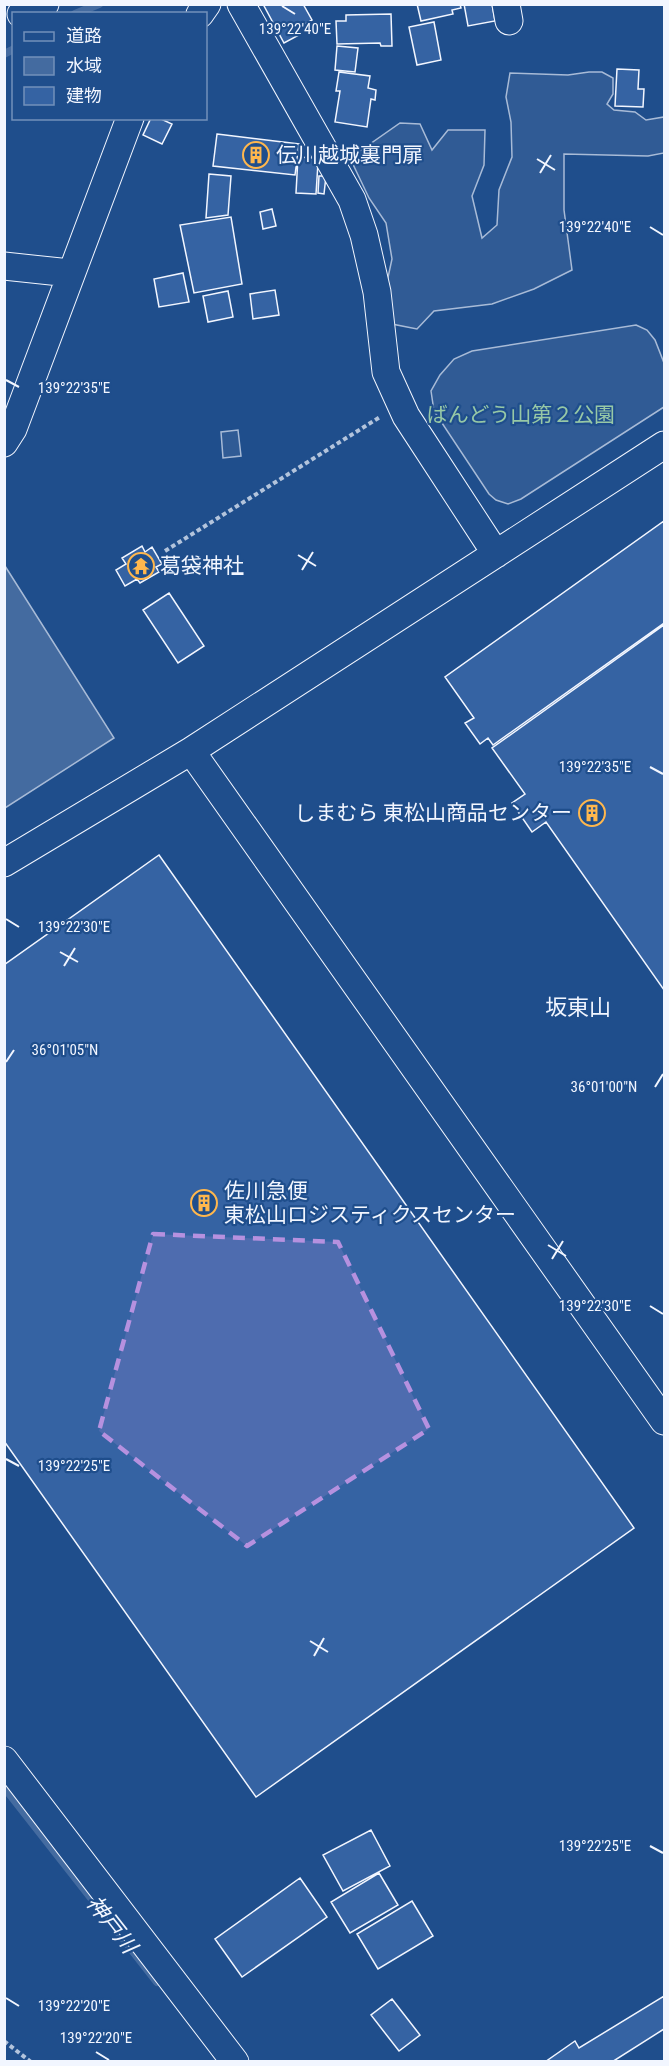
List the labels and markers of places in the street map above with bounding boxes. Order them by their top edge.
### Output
building icon: 伝川越城裏門扉 [241,140,271,170]
place label: 伝川越城裏門扉 [276,143,423,167]
temple icon: 葛袋神社 [126,551,156,581]
place label: 葛袋神社 [160,554,244,578]
building icon: しまむら 東松山商品センター [577,798,607,828]
place label: しまむら 東松山商品センター [294,801,572,825]
place label: 佐川急便 東松山ロジスティクスセンター [224,1179,516,1227]
building icon: 佐川急便 東松山ロジスティクスセンター [189,1188,219,1218]

